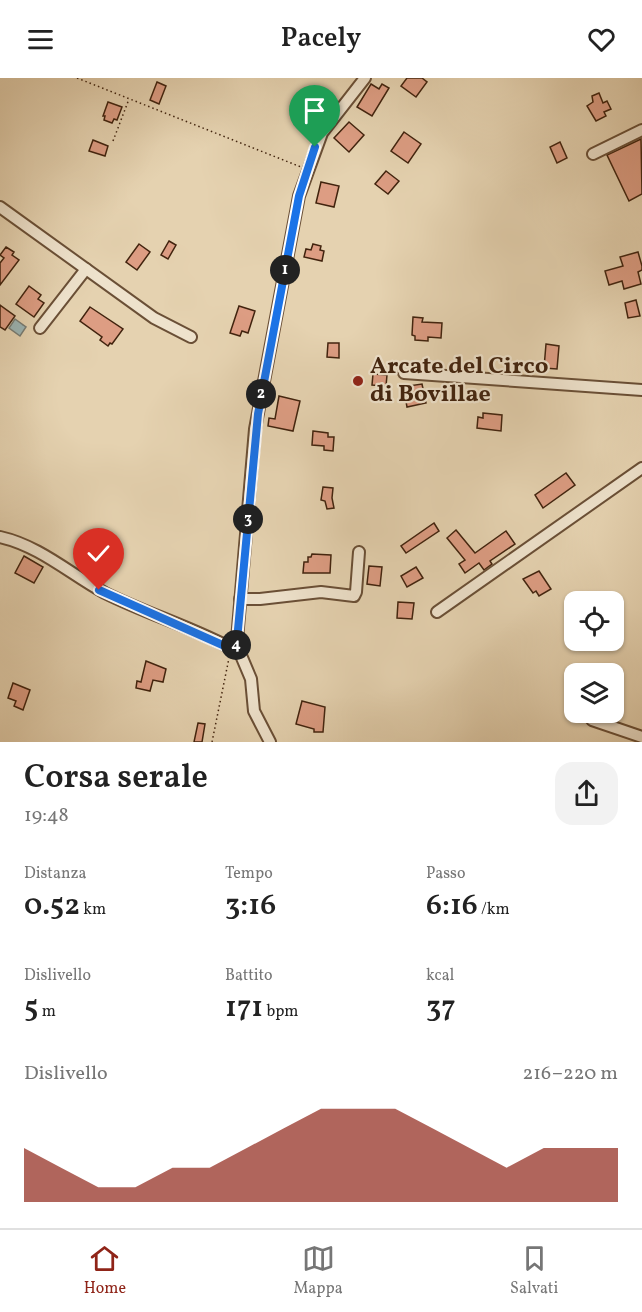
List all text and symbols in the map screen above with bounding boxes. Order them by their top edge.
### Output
text: Pacely [281,20,361,58]
icon: menu [24,23,57,56]
icon: heart [585,23,618,56]
pin [289,85,340,147]
icon: arrive [298,94,331,127]
pin: 1 [270,255,300,285]
text: 1 [282,259,288,281]
place label: Arcate del Circo di Bovillae [370,350,548,412]
marker: Arcate del Circo di Bovillae [351,374,365,388]
pin: 2 [246,379,276,409]
text: 2 [257,383,265,405]
pin: 3 [233,504,263,534]
text: 3 [244,508,252,530]
pin [73,528,124,590]
icon: check [82,537,115,570]
map controls [564,591,624,723]
button: locate [564,591,624,651]
pin: 4 [221,630,251,660]
text: 4 [231,634,241,656]
button: layers [564,663,624,723]
text: Corsa serale [24,756,208,802]
button: share [555,762,618,825]
text: 19:48 [24,802,69,830]
text: Distanza [24,863,86,885]
text: Tempo [225,863,273,885]
text: Passo [426,863,465,885]
text: 0.52 [24,885,80,927]
text: 3:16 [225,885,276,927]
text: 6:16 [426,885,478,927]
text: km [80,899,106,921]
text: /km [478,899,510,921]
text: Dislivello [24,965,91,987]
text: Battito [225,965,273,987]
text: kcal [426,965,454,987]
text: 5 [24,987,38,1029]
text: 171 [225,987,263,1029]
text: 37 [426,987,456,1029]
text: m [38,1001,56,1023]
text: bpm [263,1001,298,1023]
text: Dislivello [24,1060,108,1088]
text: 216–220 m [522,1060,618,1088]
tab: Home [84,1242,126,1300]
tab: Mappa [293,1242,343,1300]
tab: Salvati [510,1242,558,1300]

